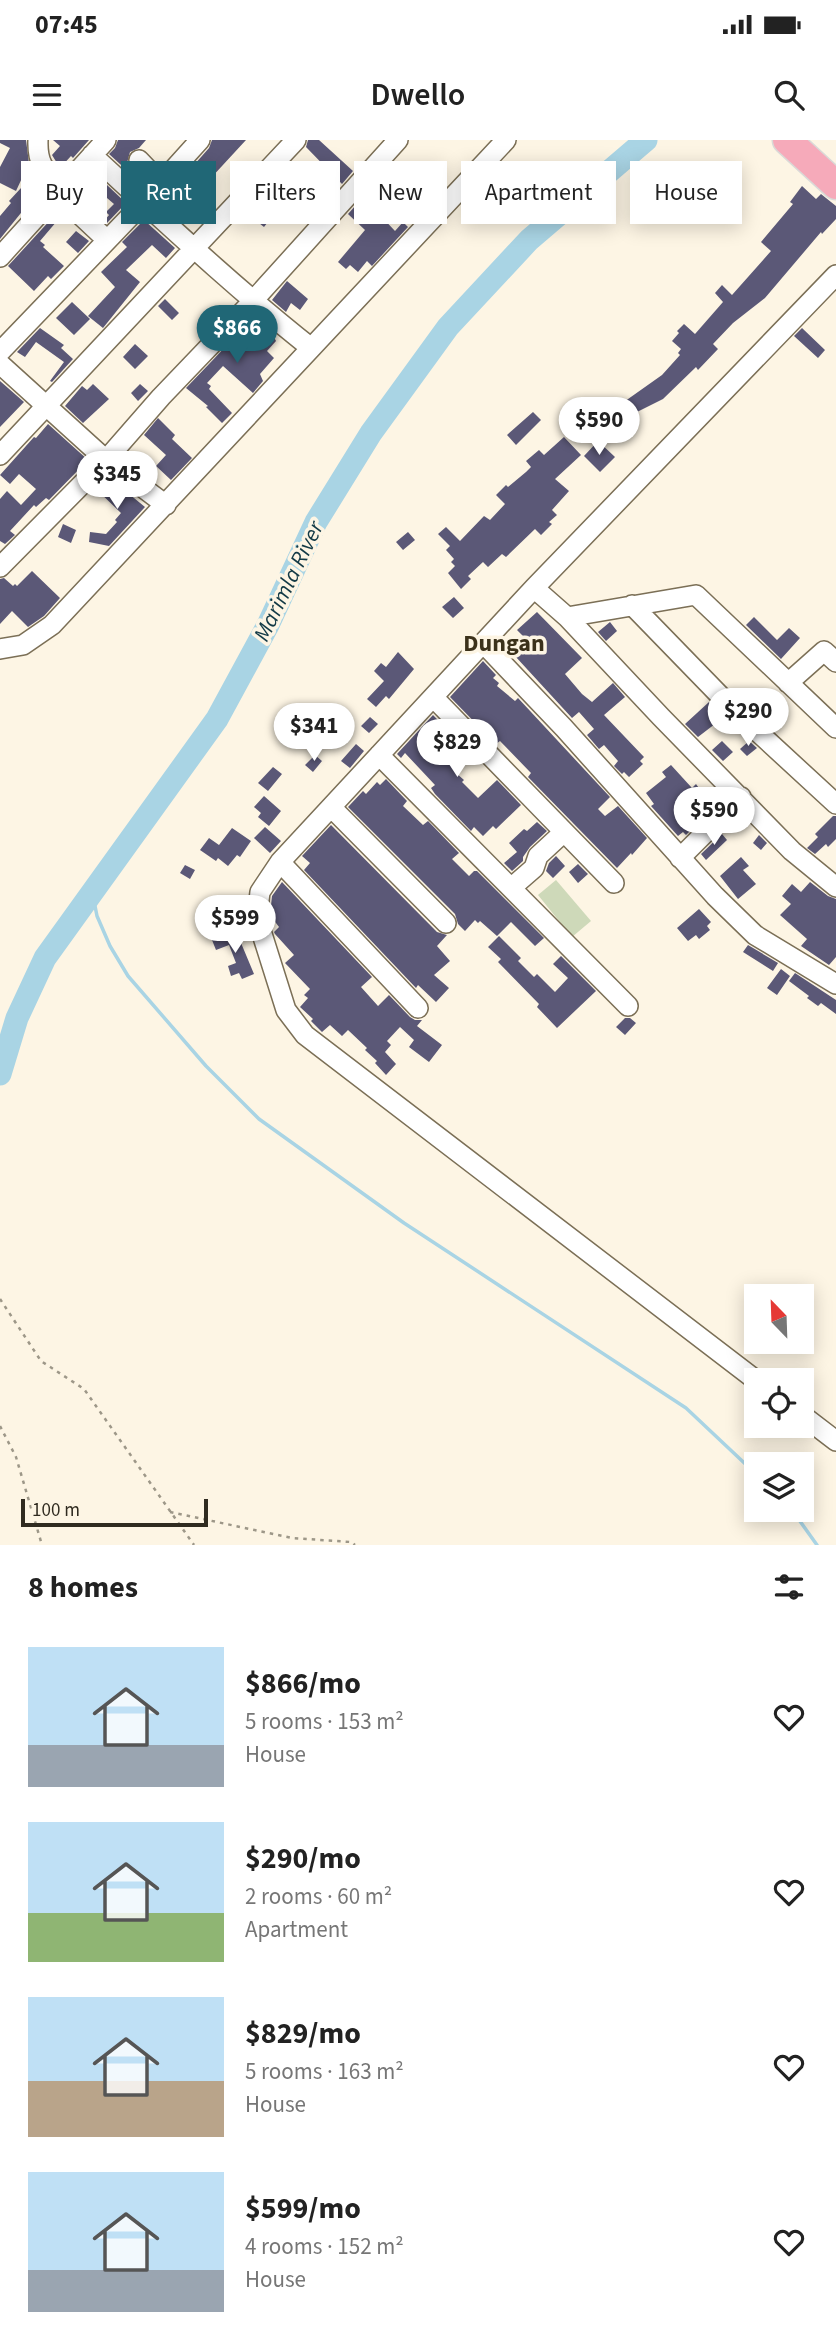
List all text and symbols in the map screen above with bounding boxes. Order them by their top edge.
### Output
text: 07:45 [35,6,98,43]
text: Dwello [371,72,465,118]
icon: menu [28,76,66,114]
icon: search [770,76,808,114]
chip: Buy [21,161,107,224]
chip: Rent [121,161,216,224]
chip: Filters [230,161,340,224]
chip: New [354,161,447,224]
chip: Apartment [461,161,616,224]
chip: House [630,161,742,224]
pin: $866 [196,306,278,365]
text: $866 [213,311,261,344]
pin: $590 [558,398,640,457]
text: $590 [575,403,623,436]
pin: $345 [76,452,158,511]
text: $345 [93,457,141,490]
water label: Marimla River [245,514,332,647]
district label: Dungan [463,626,545,661]
pin: $290 [707,688,789,748]
text: $290 [724,694,772,727]
pin: $341 [273,704,355,763]
text: $341 [290,709,338,742]
pin: $829 [416,720,498,779]
text: $829 [433,725,481,758]
pin: $590 [673,788,755,847]
text: $590 [690,793,738,826]
pin: $599 [194,896,276,955]
text: $599 [211,901,259,934]
north arrow [744,1284,814,1354]
map controls [744,1284,814,1522]
button: locate [744,1368,814,1438]
button: layers [744,1452,814,1522]
scale bar [21,1496,208,1528]
text: 100 m [32,1497,80,1524]
text: 8 homes [28,1566,138,1609]
icon: filters [770,1568,808,1606]
text: $866/mo [245,1662,361,1705]
icon: home [84,1675,168,1759]
icon: heart [770,1698,808,1736]
text: 5 rooms · 153 m² [245,1705,404,1738]
text: House [245,1738,306,1771]
text: $290/mo [245,1837,361,1880]
icon: home [84,1850,168,1934]
icon: heart [770,1873,808,1911]
text: 2 rooms · 60 m² [245,1880,392,1913]
text: Apartment [245,1913,348,1946]
text: $829/mo [245,2012,361,2055]
icon: home [84,2025,168,2109]
icon: heart [770,2048,808,2086]
text: 5 rooms · 163 m² [245,2055,404,2088]
text: House [245,2088,306,2121]
text: $599/mo [245,2187,361,2230]
icon: home [84,2200,168,2284]
icon: heart [770,2223,808,2261]
text: 4 rooms · 152 m² [245,2230,404,2263]
text: House [245,2263,306,2296]

